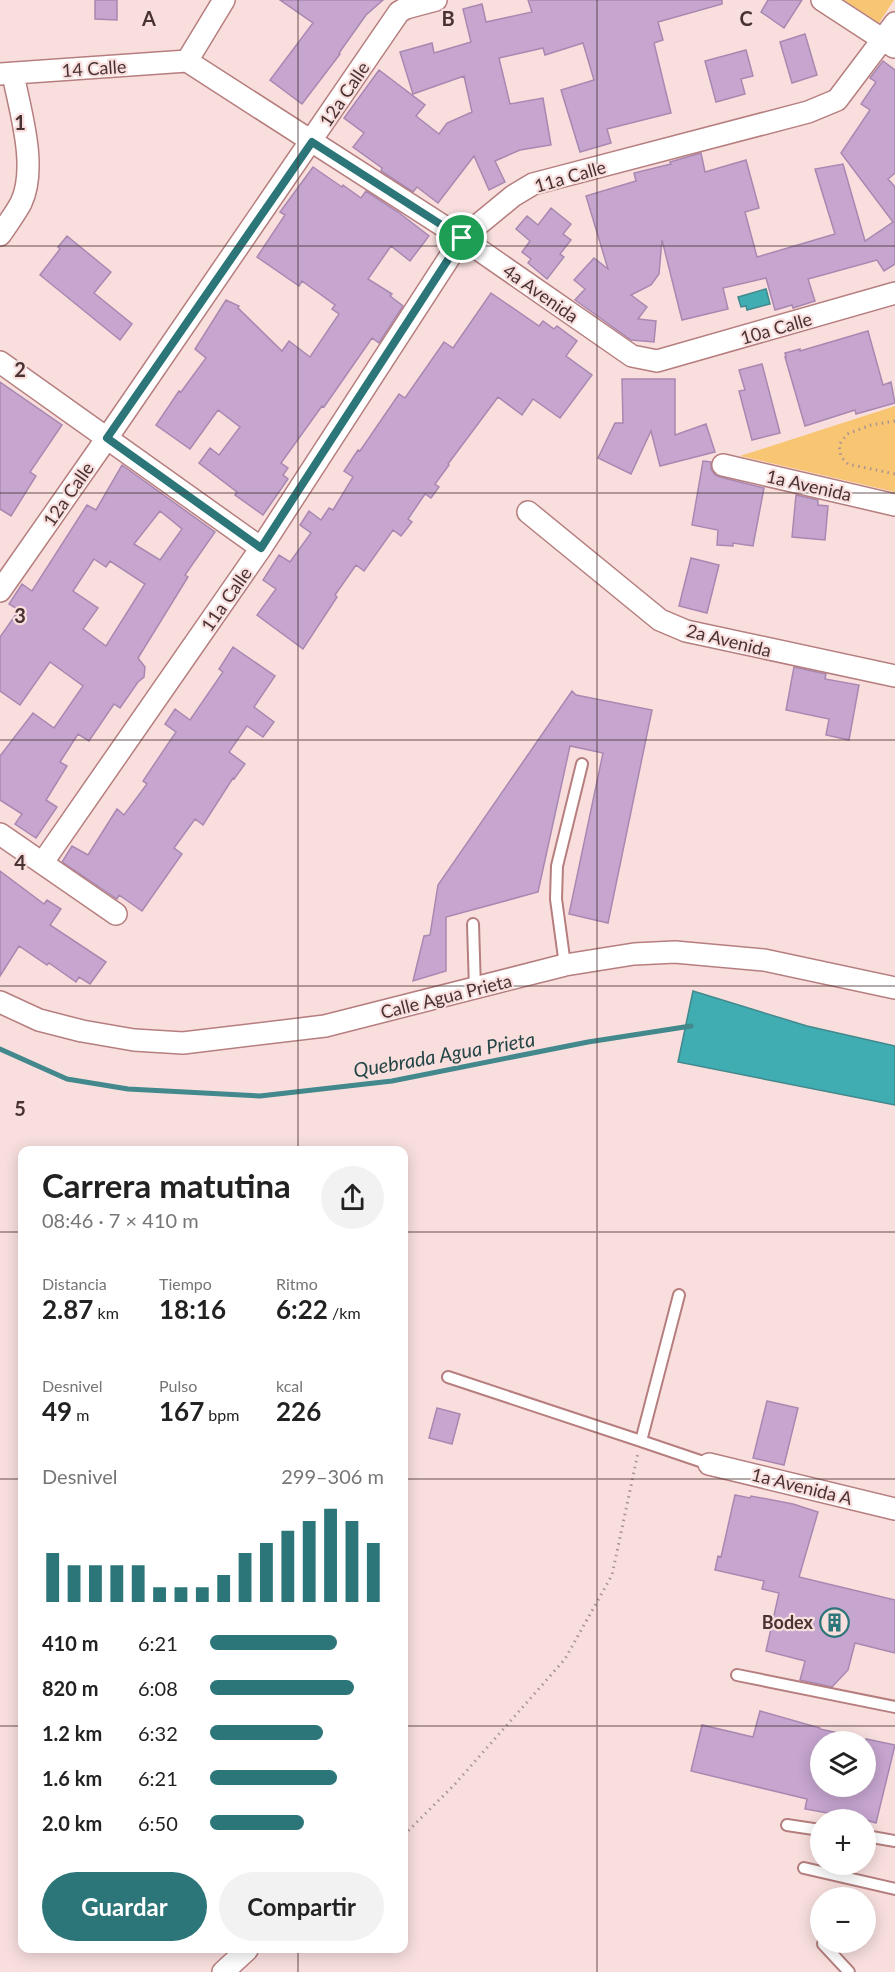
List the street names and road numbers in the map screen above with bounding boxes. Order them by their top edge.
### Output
street label: 14 Calle [61,55,127,81]
street label: 12a Calle [314,57,374,131]
street label: 11a Calle [532,155,608,197]
street label: 4a Avenida [499,259,583,327]
street label: 10a Calle [738,307,814,349]
street label: 12a Calle [38,458,98,530]
street label: 1a Avenida [764,465,854,505]
street label: 11a Calle [196,563,256,635]
street label: 2a Avenida [684,619,774,661]
street label: Calle Agua Prieta [378,969,514,1023]
street label: 1a Avenida A [749,1463,855,1509]

